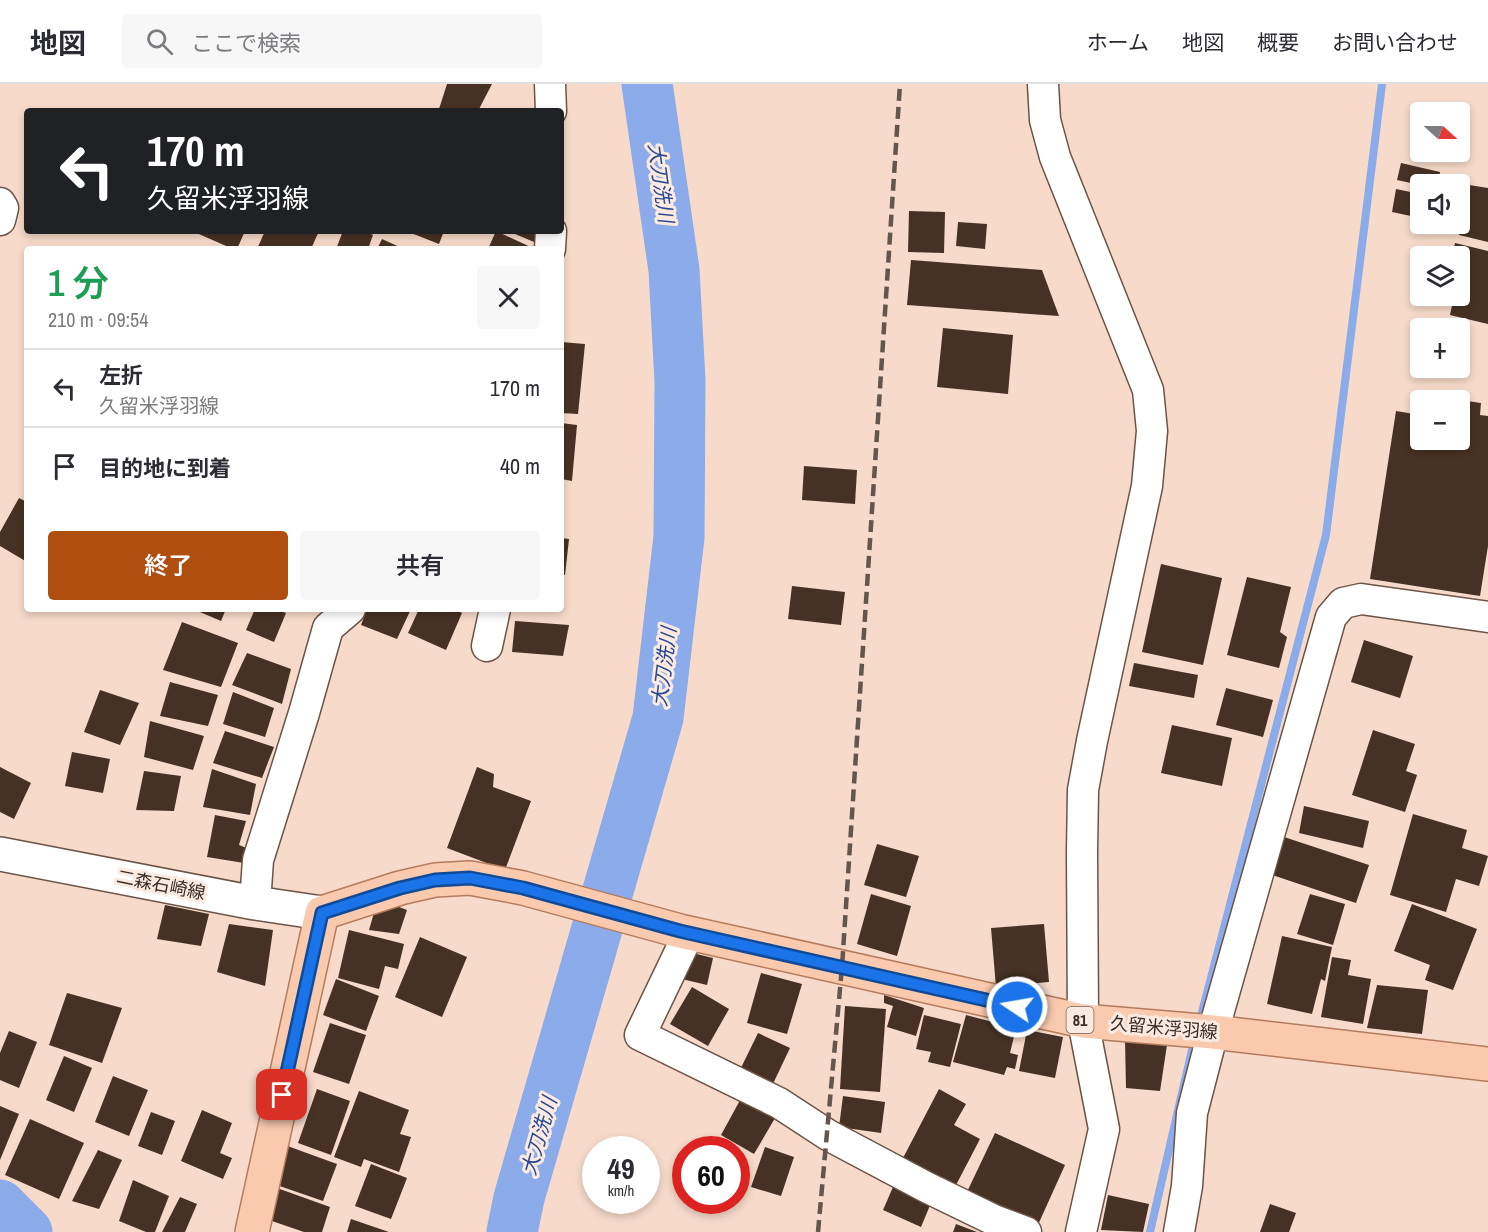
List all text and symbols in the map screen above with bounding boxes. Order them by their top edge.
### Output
search box [122,14,542,68]
text: 地図 [30,24,86,62]
icon: search [143,25,176,58]
text: ここで検索 [191,28,301,58]
text: ホーム [1087,28,1149,57]
text: 地図 [1182,28,1224,57]
text: 概要 [1257,28,1299,57]
text: お問い合わせ [1332,28,1458,57]
north arrow [1410,102,1470,162]
map controls [1410,102,1470,450]
text: 170 m [147,123,245,179]
icon: left [48,132,126,210]
water label: 大刀洗川 [643,141,681,226]
button: sound [1410,174,1470,234]
text: 久留米浮羽線 [147,180,309,216]
button: layers [1410,246,1470,306]
text: 1 分 [48,259,109,307]
button: close [477,266,540,329]
text: 210 m · 09:54 [48,306,148,333]
button: + [1410,318,1470,378]
text: 左折 [99,360,143,390]
icon: left [48,372,81,405]
text: 170 m [490,373,540,403]
button: − [1410,390,1470,450]
text: 久留米浮羽線 [99,392,219,419]
icon: arrive [48,450,81,483]
text: 40 m [500,451,540,481]
text: 目的地に到着 [99,453,231,483]
button: 終了 [48,531,288,600]
button: 共有 [300,531,540,600]
water label: 大刀洗川 [645,624,682,708]
street label: 二森石崎線 [115,864,208,905]
position arrow [985,975,1049,1039]
road number: 81 [1066,1007,1094,1033]
street label: 久留米浮羽線 [1109,1010,1219,1045]
pin [256,1069,307,1120]
icon: arrive [265,1078,298,1111]
water label: 大刀洗川 [515,1092,563,1178]
speed limit sign: 60 [672,1136,750,1214]
text: 49 [607,1148,635,1188]
text: km/h [608,1180,634,1201]

